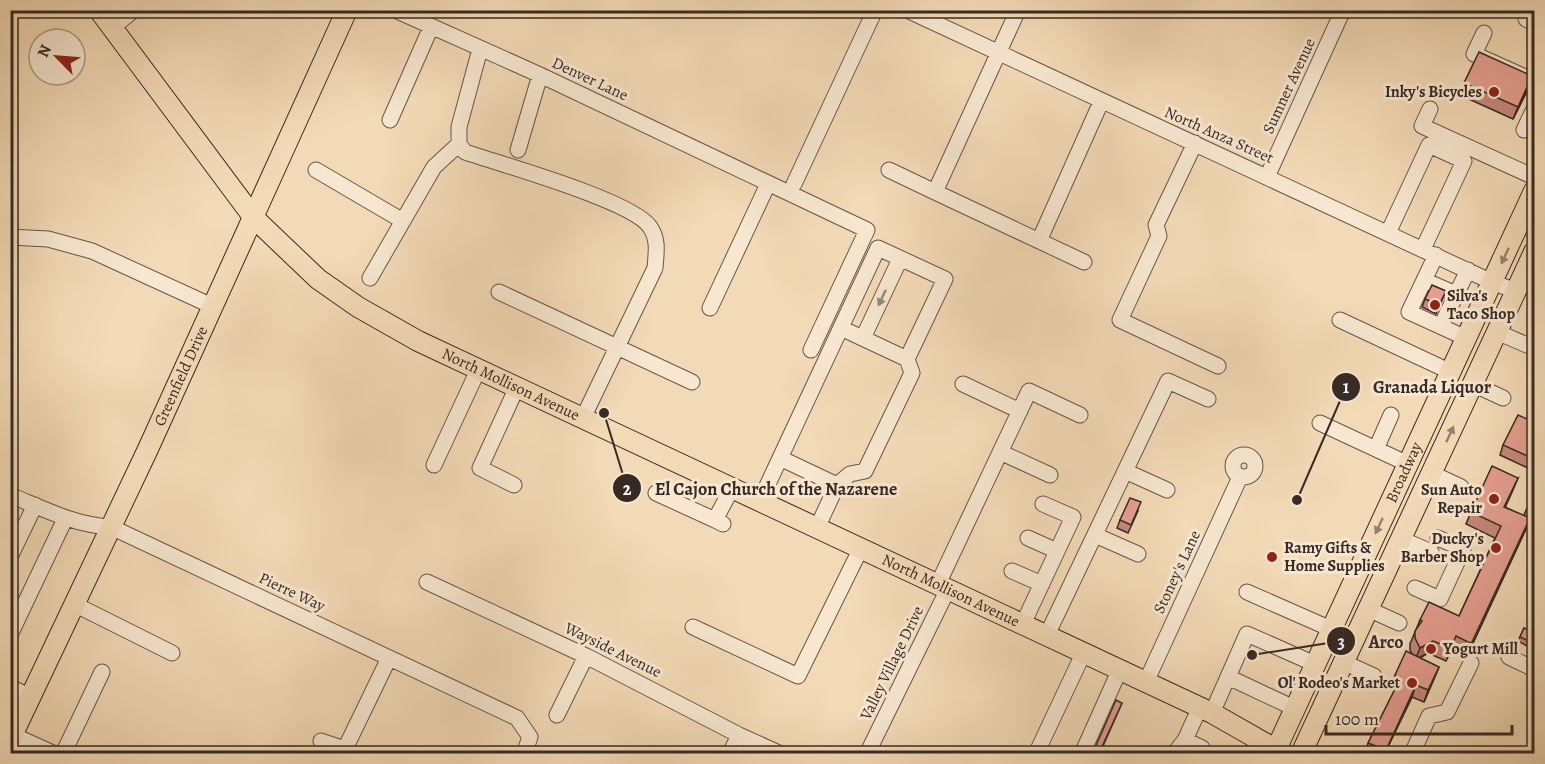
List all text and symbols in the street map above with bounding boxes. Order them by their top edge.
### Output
north arrow [27,27,87,87]
street label: Sumner Avenue [1257,35,1321,137]
text: N [32,41,57,61]
street label: Denver Lane [548,52,632,106]
place label: Inky's Bicycles [1385,81,1482,103]
marker: Inky's Bicycles [1487,85,1501,99]
street label: North Anza Street [1161,101,1277,169]
one-way arrow [1500,247,1509,264]
place label: Silva's Taco Shop [1447,285,1515,325]
one-way arrow [877,290,886,307]
marker: Silva's Taco Shop [1428,298,1442,312]
street label: Greenfield Drive [149,323,213,430]
street label: North Mollison Avenue [438,343,583,426]
callout: Granada Liquor [1331,369,1503,405]
text: 1 [1343,375,1350,399]
text: Granada Liquor [1373,375,1492,399]
one-way arrow [1445,425,1454,442]
street label: Broadway [1380,438,1428,507]
callout: El Cajon Church of the Nazarene [612,470,909,506]
text: 2 [623,477,632,501]
text: El Cajon Church of the Nazarene [655,477,897,501]
place label: Sun Auto Repair [1421,479,1482,519]
marker: Sun Auto Repair [1487,492,1501,506]
one-way arrow [1375,517,1384,534]
street label: Stoney's Lane [1148,527,1206,617]
place label: Ducky's Barber Shop [1401,528,1484,568]
place label: Ramy Gifts & Home Supplies [1284,537,1385,577]
marker: Ducky's Barber Shop [1489,541,1503,555]
street label: North Mollison Avenue [878,549,1023,632]
marker: Ramy Gifts & Home Supplies [1265,550,1279,564]
street label: Pierre Way [255,567,329,617]
street label: Valley Village Drive [854,602,929,725]
street label: Wayside Avenue [560,617,665,683]
callout: Arco [1326,623,1415,659]
text: 3 [1337,630,1345,654]
text: Arco [1368,630,1403,654]
place label: Yogurt Mill [1442,638,1519,660]
marker: Yogurt Mill [1424,642,1438,656]
place label: Ol' Rodeo's Market [1278,672,1401,694]
marker: Ol' Rodeo's Market [1405,676,1419,690]
scale bar [1326,698,1512,736]
text: 100 m [1335,707,1379,731]

